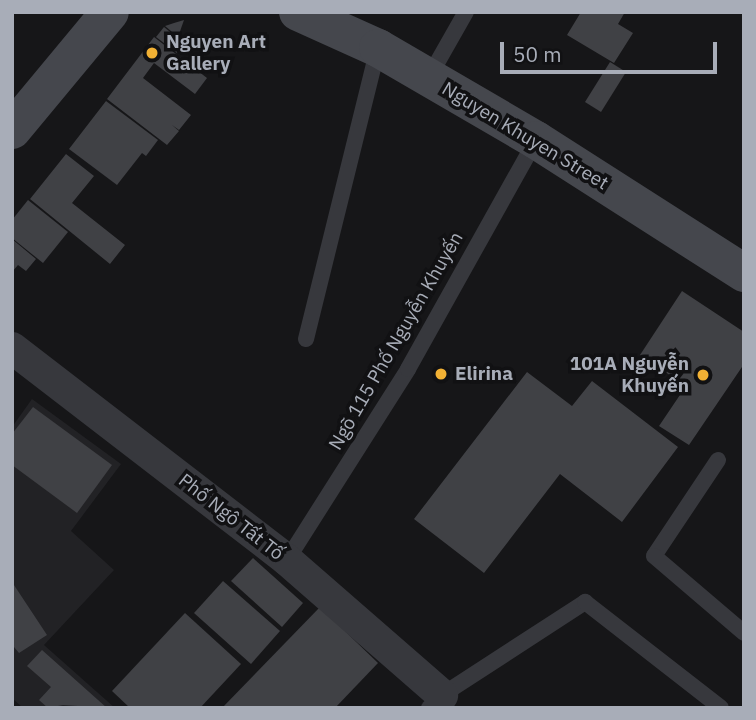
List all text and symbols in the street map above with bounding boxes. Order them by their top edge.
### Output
scale bar [504,28,721,72]
place label: Nguyen Art Gallery [166,31,266,75]
text: 50 m [513,40,562,68]
marker: Nguyen Art Gallery [144,45,160,61]
street label: Nguyen Khuyen Street [438,77,612,195]
street label: Ngõ 115 Phố Nguyễn Khuyến [324,228,468,454]
place label: 101A Nguyễn Khuyến [570,353,689,397]
place label: Elirina [455,363,513,385]
marker: Elirina [433,366,449,382]
marker: 101A Nguyễn Khuyến [695,367,711,383]
street label: Phố Ngô Tất Tố [174,469,288,565]

